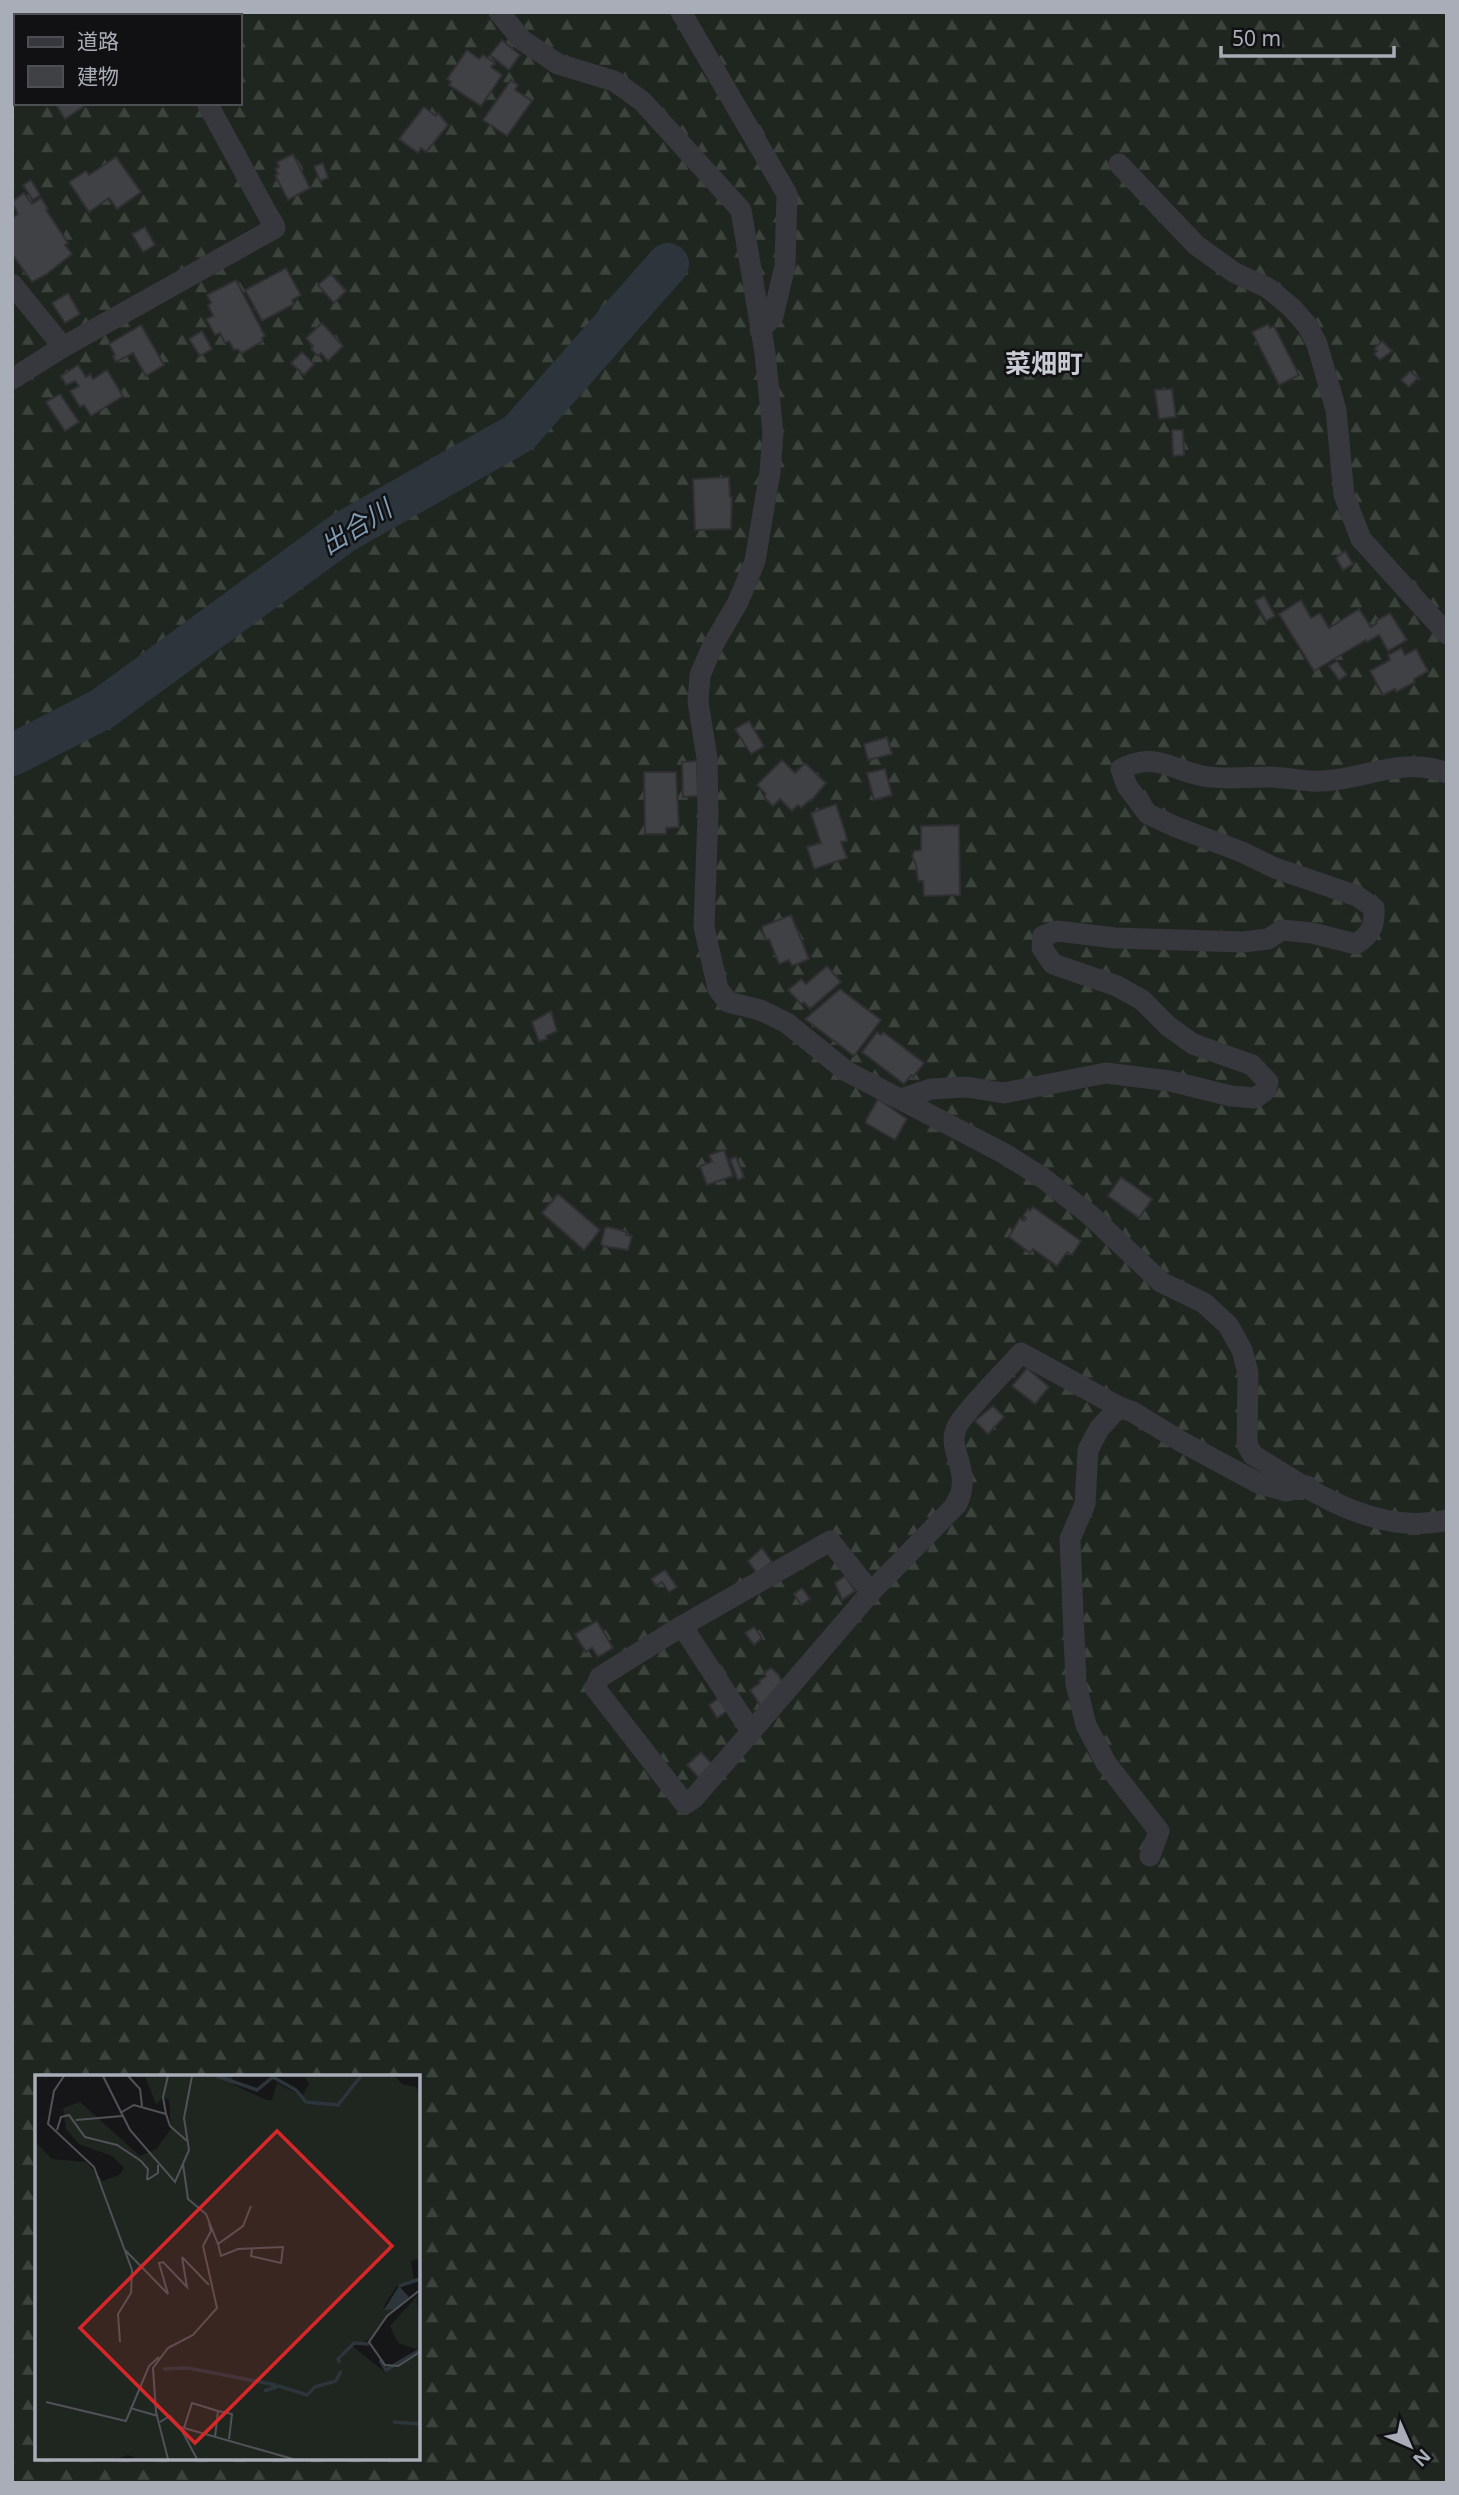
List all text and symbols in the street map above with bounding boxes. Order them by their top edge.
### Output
legend [14,14,242,105]
scale bar [1221,14,1394,58]
text: 50 m [1232,24,1281,52]
text: 道路 [77,27,119,55]
text: 建物 [77,62,119,90]
district label: 菜畑町 [1005,345,1083,381]
water label: 出合川 [313,489,401,562]
inset map [35,2075,420,2460]
north arrow [1375,2411,1445,2481]
text: N [1407,2443,1437,2473]

